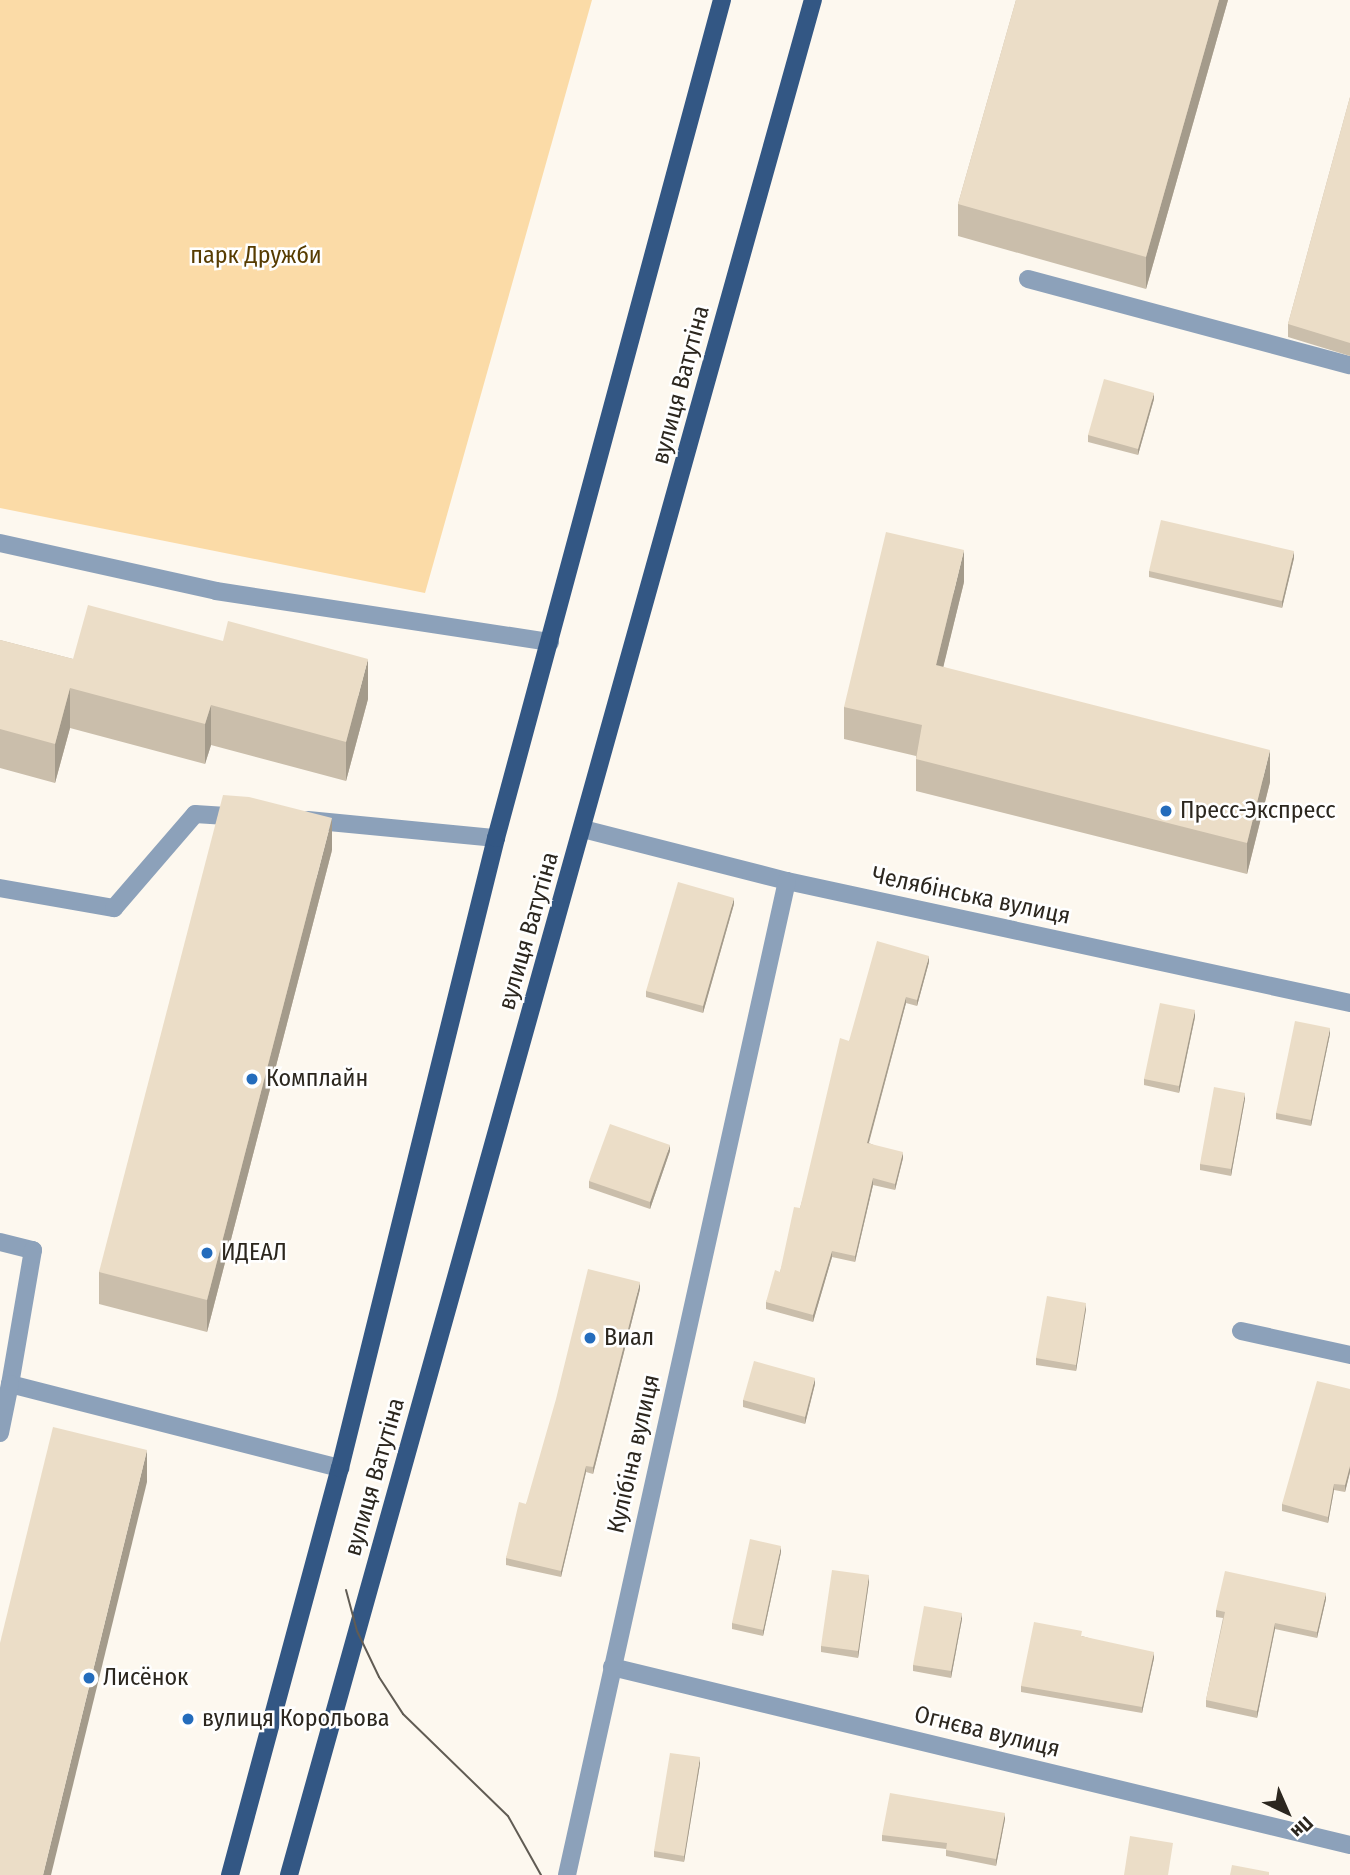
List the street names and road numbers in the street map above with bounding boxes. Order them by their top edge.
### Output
street label: вулиця Ватутіна [646,303,716,467]
street label: вулиця Ватутіна [493,849,565,1013]
street label: Челябінська вулиця [869,861,1073,931]
street label: Кулібіна вулиця [602,1372,666,1536]
street label: вулиця Ватутіна [339,1395,411,1559]
street label: Огнєва вулиця [911,1700,1063,1764]

